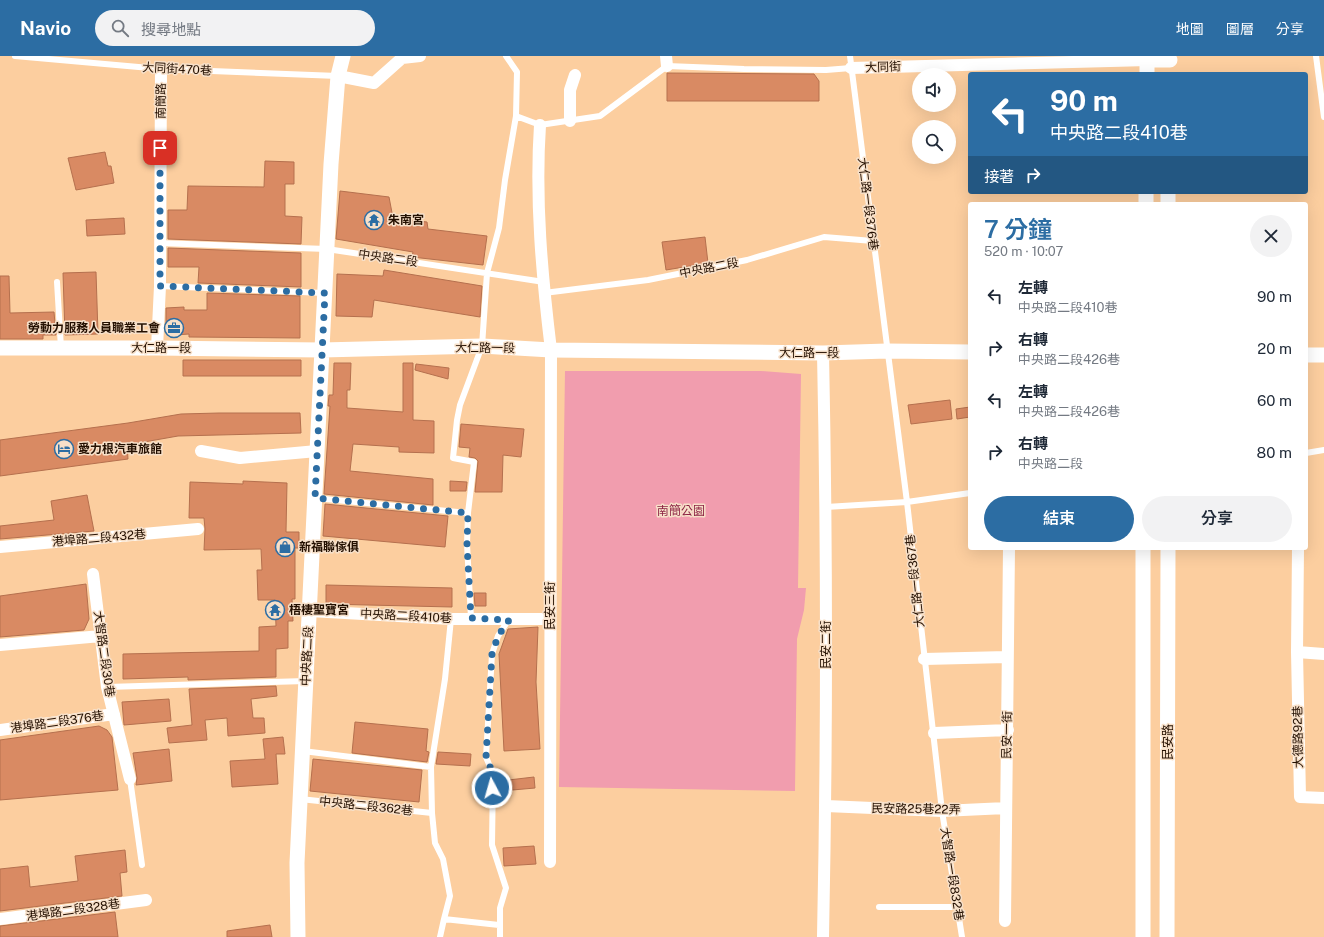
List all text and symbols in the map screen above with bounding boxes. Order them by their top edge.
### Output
search box [95,10,375,46]
text: Navio [20,17,71,39]
icon: search [109,17,131,39]
text: 搜尋地點 [141,21,201,38]
text: 地圖 [1176,21,1204,37]
text: 圖層 [1226,21,1254,37]
text: 分享 [1276,21,1304,37]
street label: 大同街 [865,59,901,75]
street label: 大同街470巷 [142,60,212,78]
map controls [912,68,956,164]
button: sound [912,68,956,112]
street label: 南簡路 [154,83,168,119]
text: 90 m [1050,84,1118,117]
icon: left [984,88,1036,140]
button: search [912,120,956,164]
text: 中央路二段410巷 [1050,122,1188,143]
pin [143,131,177,165]
icon: arrive [149,137,171,159]
street label: 大仁路一段376巷 [855,157,881,251]
icon: right [1022,164,1044,186]
text: 接著 [984,168,1014,185]
temple icon: 朱南宮 [363,209,385,231]
place label: 朱南宮 [388,213,424,227]
text: 7 分鐘 [984,215,1052,243]
button: close [1250,215,1292,257]
text: 520 m · 10:07 [984,244,1063,259]
street label: 中央路二段 [357,247,419,269]
street label: 中央路二段 [678,255,740,281]
text: 左轉 [1018,279,1048,296]
icon: left [984,285,1006,307]
text: 90 m [1257,288,1292,305]
text: 中央路二段410巷 [1018,300,1117,315]
office icon: 勞動力服務人員職業工會 [163,317,185,339]
place label: 勞動力服務人員職業工會 [28,321,160,335]
text: 右轉 [1018,331,1048,348]
icon: right [984,337,1006,359]
street label: 大仁路一段 [455,340,515,356]
text: 20 m [1257,340,1292,357]
street label: 大仁路一段 [131,341,191,355]
street label: 大仁路一段 [779,346,839,360]
text: 中央路二段426巷 [1018,352,1120,367]
text: 左轉 [1018,383,1048,400]
icon: left [984,389,1006,411]
text: 60 m [1257,392,1292,409]
text: 中央路二段426巷 [1018,404,1120,419]
text: 右轉 [1018,435,1048,452]
hotel icon: 愛力根汽車旅館 [53,438,75,460]
icon: right [984,441,1006,463]
place label: 愛力根汽車旅館 [78,442,162,456]
text: 80 m [1257,444,1292,461]
text: 中央路二段 [1018,456,1083,471]
button: 結束 [984,496,1134,542]
button: 分享 [1142,496,1292,542]
park label: 南簡公園 [657,504,705,518]
street label: 港埠路二段432巷 [51,527,147,549]
street label: 大仁路一段367巷 [903,534,927,628]
shop icon: 新福聯傢俱 [274,536,296,558]
place label: 新福聯傢俱 [299,540,359,554]
street label: 民安三街 [543,582,557,630]
temple icon: 梧棲聖寶宮 [264,599,286,621]
place label: 梧棲聖寶宮 [289,603,349,617]
street label: 中央路二段410巷 [360,607,452,625]
street label: 大智路二段30巷 [91,610,117,698]
street label: 民安二街 [819,621,833,669]
street label: 中央路二段 [298,626,316,686]
street label: 大德路92巷 [1290,706,1306,768]
street label: 港埠路二段376巷 [10,709,104,735]
street label: 民安一街 [1000,711,1014,759]
street label: 民安路 [1161,724,1175,760]
position arrow [471,767,513,809]
street label: 中央路二段362巷 [318,794,414,818]
street label: 民安路25巷22弄 [871,801,961,817]
street label: 大智路一段832巷 [938,826,966,922]
street label: 港埠路二段328巷 [25,896,121,924]

